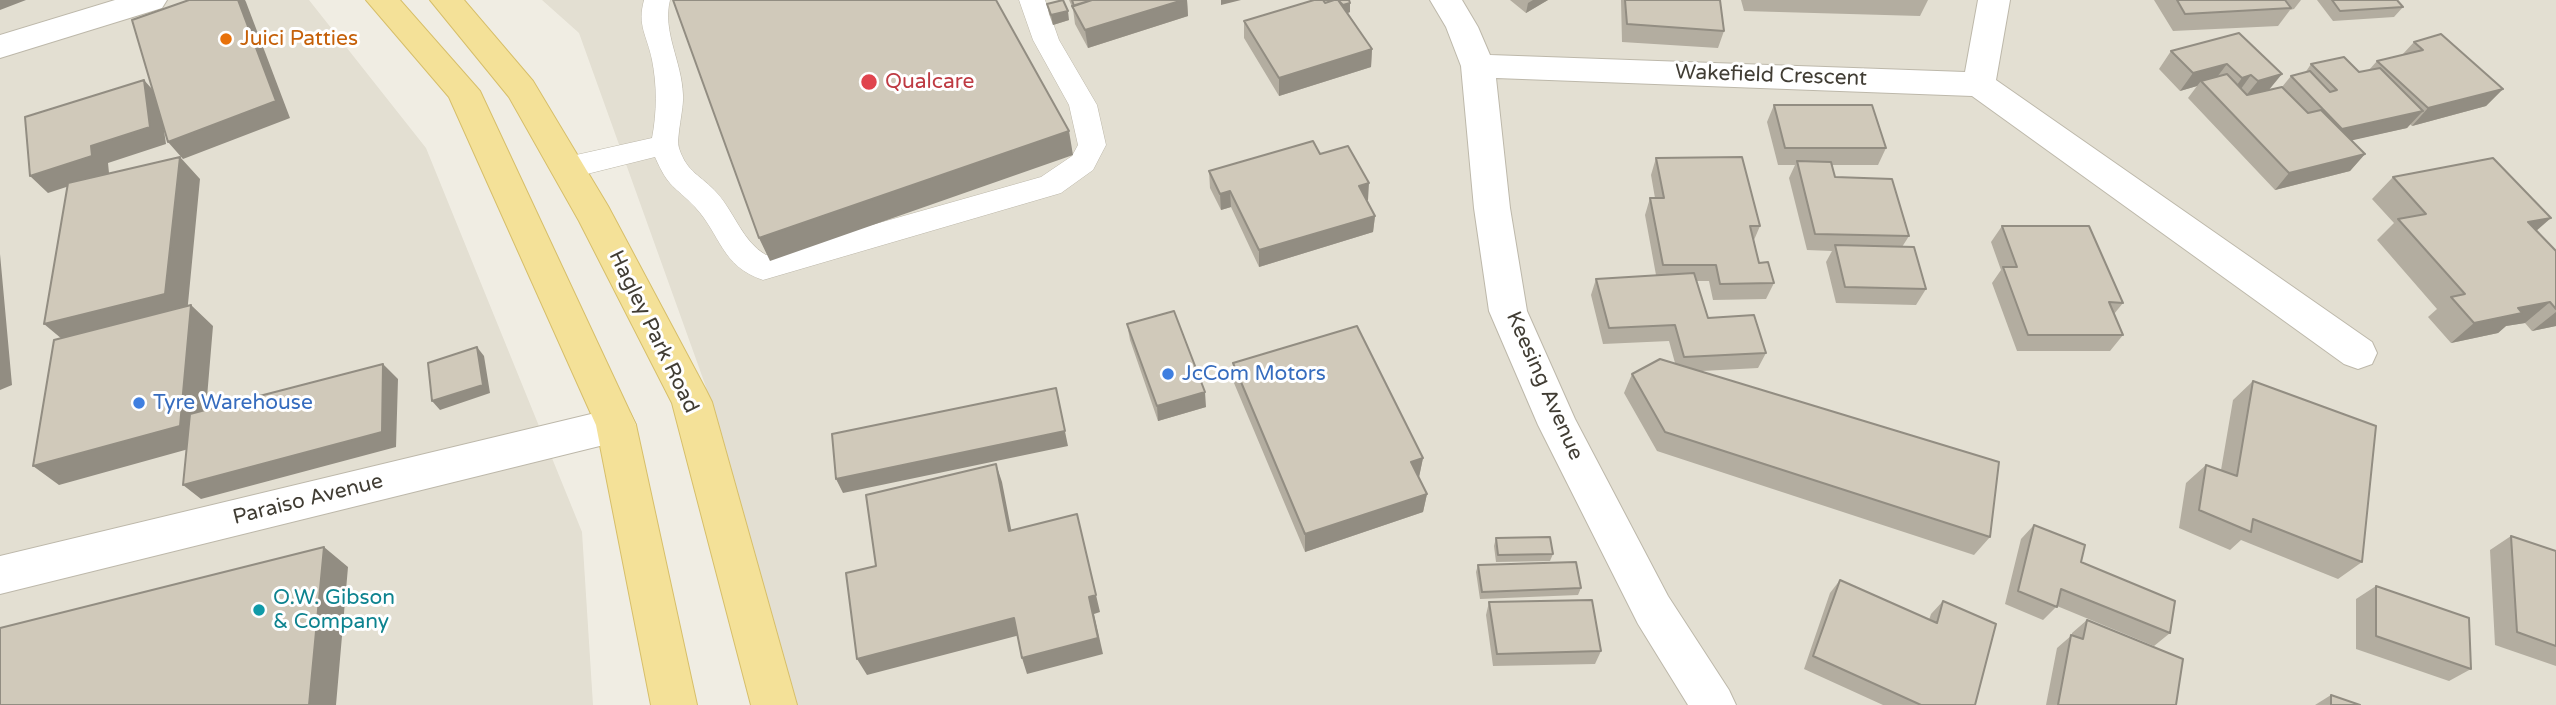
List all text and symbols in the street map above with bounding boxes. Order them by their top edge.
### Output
place label: Juici Patties [240,26,358,52]
marker: Juici Patties [218,31,234,47]
street label: Wakefield Crescent [1675,60,1867,92]
place label: Qualcare [885,69,974,95]
marker: Qualcare [859,72,879,92]
street label: Hagley Park Road [603,247,703,417]
street label: Keesing Avenue [1500,308,1588,464]
place label: JcCom Motors [1182,361,1326,387]
marker: JcCom Motors [1160,366,1176,382]
place label: Tyre Warehouse [153,390,313,416]
marker: Tyre Warehouse [131,395,147,411]
street label: Paraiso Avenue [230,469,386,531]
place label: O.W. Gibson & Company [273,585,395,635]
marker: O.W. Gibson & Company [251,602,267,618]

